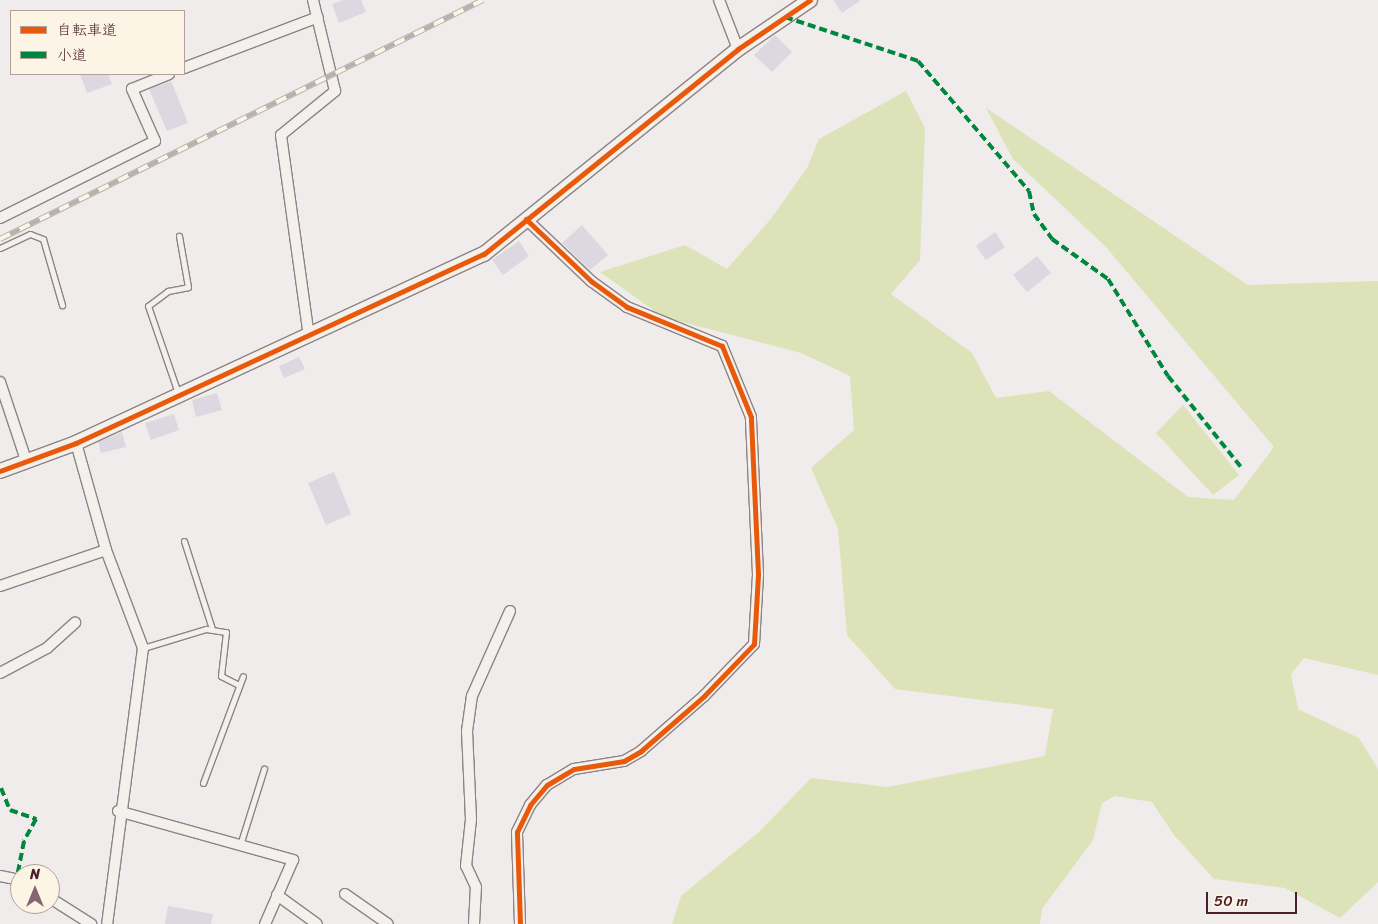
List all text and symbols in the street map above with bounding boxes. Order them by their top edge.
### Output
legend [10,10,185,75]
text: 自転車道 [57,17,117,43]
text: 小道 [57,42,87,68]
text: N [30,862,40,887]
north arrow [10,864,60,914]
scale bar [1208,882,1299,914]
text: 50 m [1214,888,1248,914]

